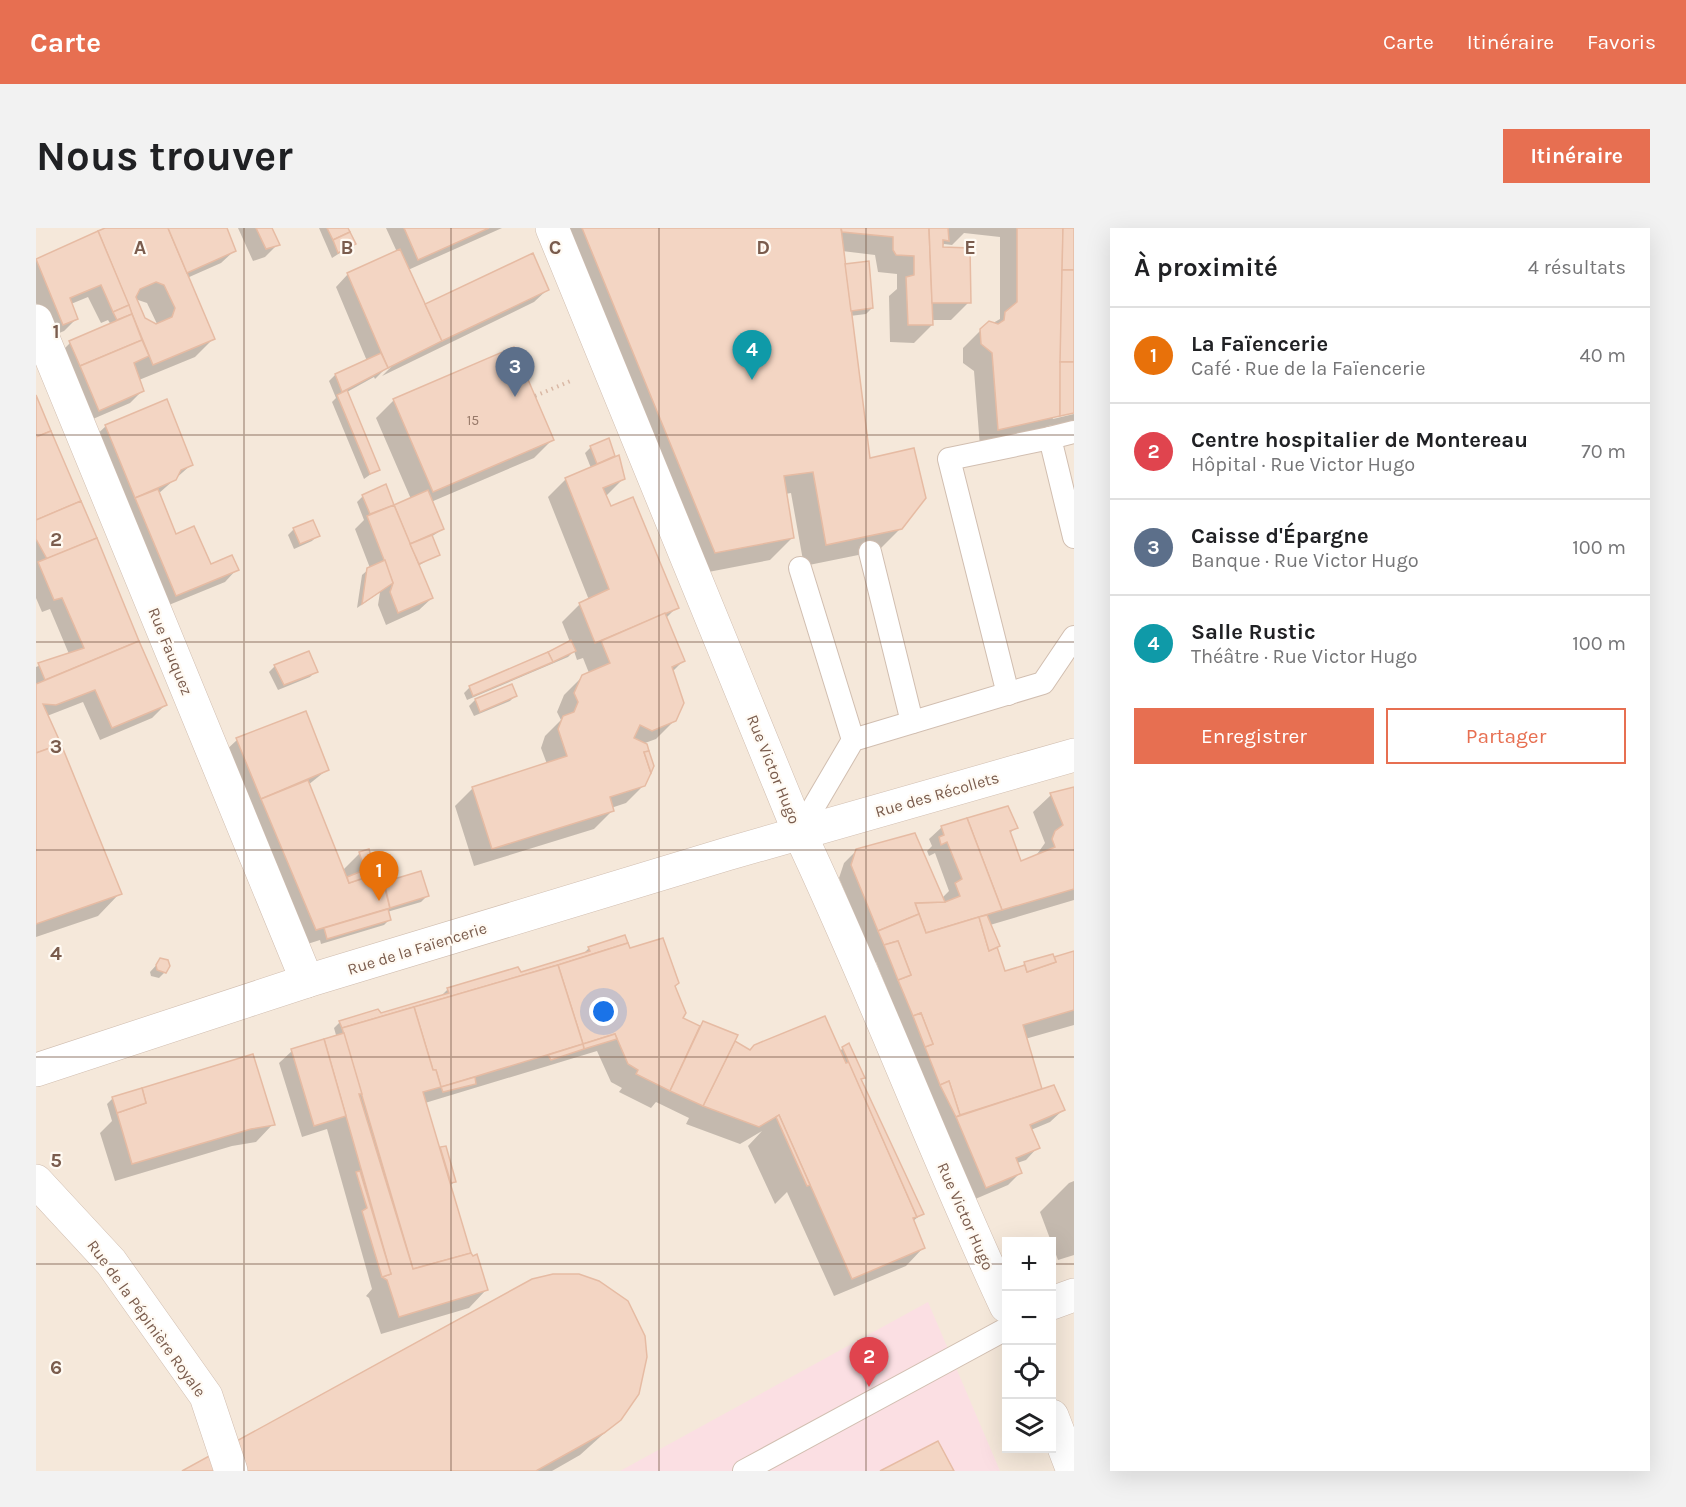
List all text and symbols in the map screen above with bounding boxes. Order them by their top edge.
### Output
text: Carte [30,26,101,59]
text: Carte [1383,30,1434,54]
text: Itinéraire [1467,30,1554,54]
text: Favoris [1587,30,1656,54]
button: Itinéraire [1503,129,1650,183]
text: Nous trouver [36,131,293,181]
text: A [134,236,147,259]
text: B [341,236,353,259]
text: C [549,236,561,259]
text: D [756,236,770,259]
text: E [964,236,976,259]
text: À proximité [1134,252,1278,283]
text: 4 résultats [1528,256,1626,279]
text: 1 [52,320,60,343]
pin: 4 [732,330,772,380]
text: La Faïencerie [1191,331,1328,357]
text: 1 [1150,344,1157,367]
text: 40 m [1580,344,1626,367]
pin: 3 [496,348,534,397]
text: Café · Rue de la Faïencerie [1191,357,1425,380]
house number: 15 [467,412,479,429]
text: Centre hospitalier de Montereau [1191,427,1528,453]
text: 2 [1147,440,1160,463]
text: 70 m [1581,440,1626,463]
text: Hôpital · Rue Victor Hugo [1191,453,1415,476]
text: Caisse d'Épargne [1191,523,1369,549]
text: 2 [50,528,62,551]
text: 3 [1147,536,1160,559]
text: 100 m [1572,536,1626,559]
text: Banque · Rue Victor Hugo [1191,549,1419,572]
street label: Rue Fauquez [144,605,197,698]
text: Salle Rustic [1191,619,1316,645]
text: 4 [1148,632,1159,655]
text: 100 m [1572,632,1626,655]
text: Théâtre · Rue Victor Hugo [1191,645,1418,668]
button: Enregistrer [1134,708,1374,764]
button: Partager [1386,708,1626,764]
street label: Rue Victor Hugo [743,712,804,827]
text: 3 [50,735,62,758]
street label: Rue des Récollets [873,768,1001,821]
pin: 1 [360,852,398,901]
street label: Rue de la Faïencerie [345,918,489,979]
text: 4 [50,942,62,965]
your location [589,997,618,1026]
text: 5 [50,1149,62,1172]
street label: Rue Victor Hugo [933,1159,998,1273]
street label: Rue de la Pépinière Royale [83,1236,210,1400]
map controls [1002,1237,1056,1453]
button: + [1002,1237,1056,1291]
button: − [1002,1291,1056,1345]
pin: 2 [850,1338,888,1387]
button: locate [1002,1345,1056,1399]
text: 6 [50,1356,62,1379]
button: layers [1002,1399,1056,1453]

